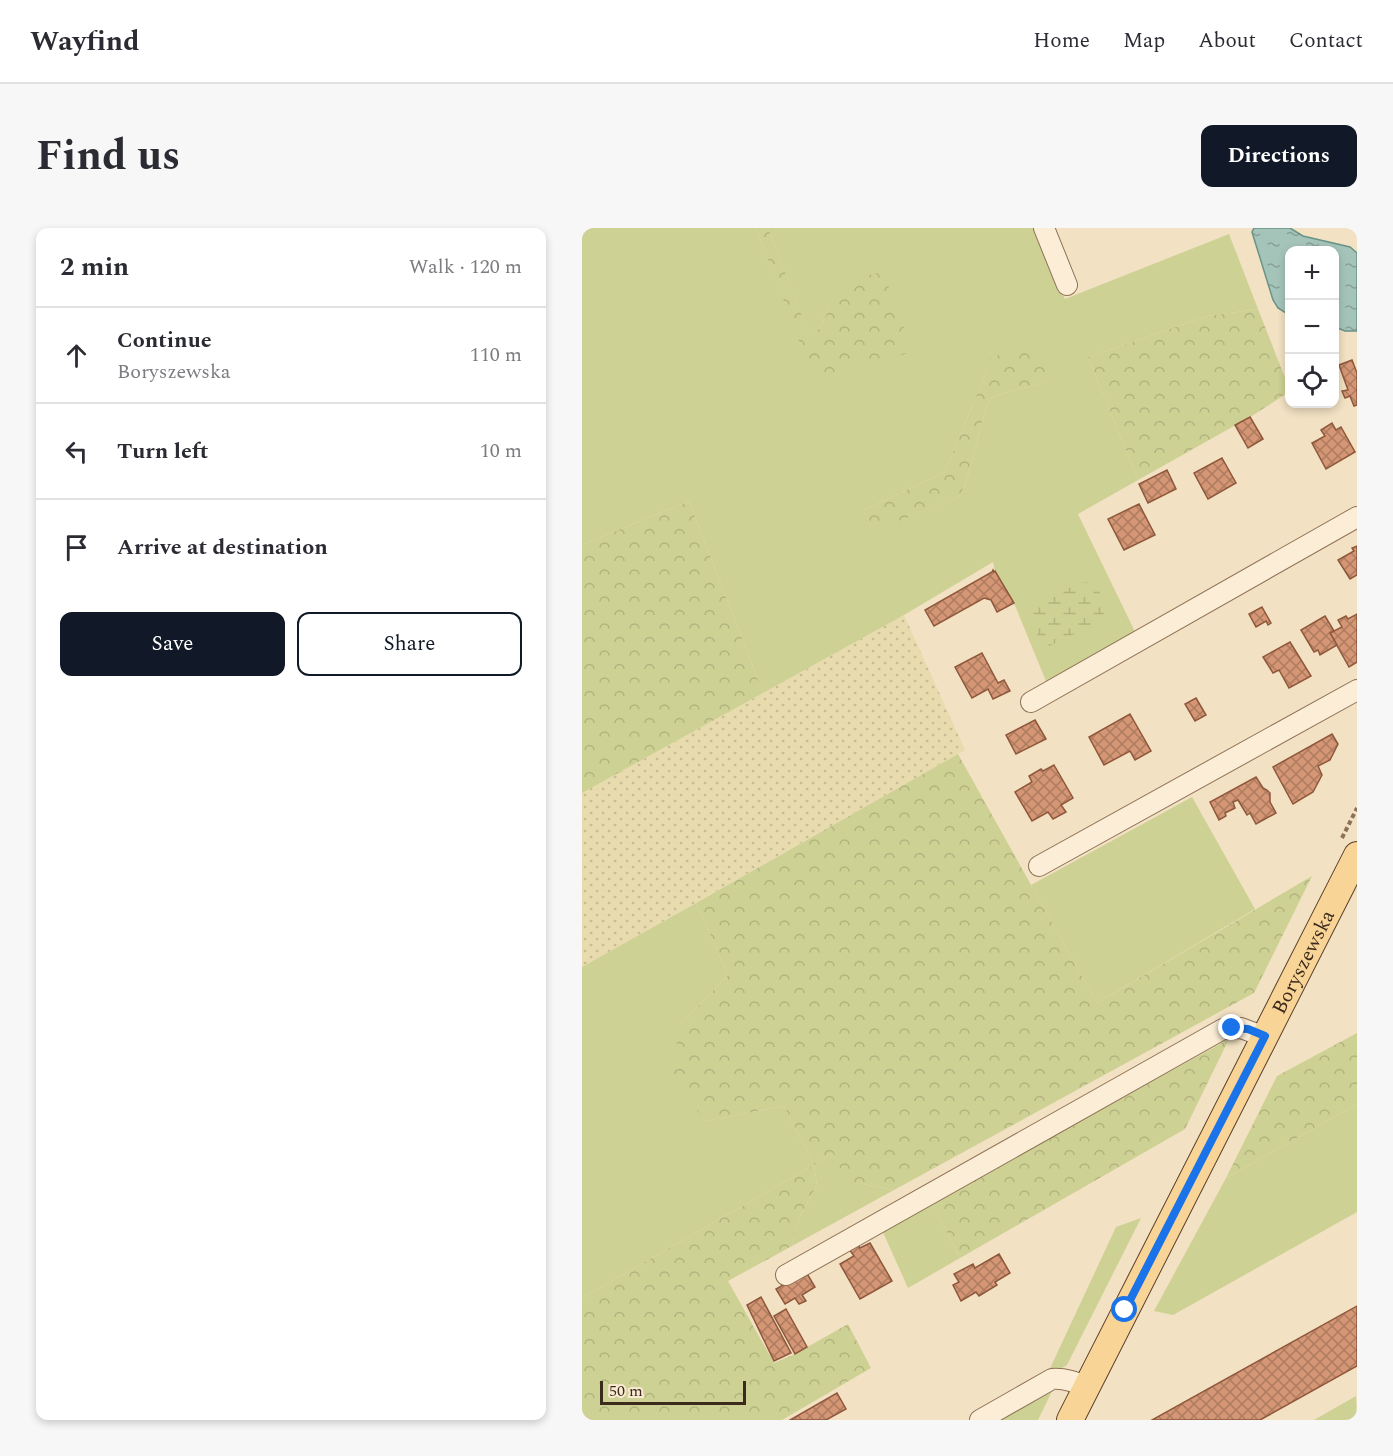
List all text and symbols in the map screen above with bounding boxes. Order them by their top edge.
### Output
text: Wayfind [30,20,139,63]
text: Home [1033,25,1090,57]
text: Map [1123,25,1165,57]
text: About [1198,25,1256,57]
text: Contact [1289,25,1363,57]
text: Find us [36,125,180,188]
button: Directions [1201,125,1357,187]
map controls [1285,246,1339,408]
button: + [1285,246,1339,300]
text: 2 min [60,247,129,287]
text: Walk · 120 m [409,252,522,282]
button: − [1285,300,1339,354]
text: Continue [117,324,212,357]
icon: ahead [60,339,93,372]
text: 110 m [470,340,522,370]
button: locate [1285,354,1339,408]
text: Boryszewska [117,357,231,387]
icon: left [60,435,93,468]
text: Turn left [117,435,209,468]
text: 10 m [480,436,522,466]
icon: arrive [60,531,93,564]
text: Arrive at destination [117,531,328,564]
button: Save [60,612,285,676]
button: Share [297,612,522,676]
street label: Boryszewska [1265,905,1343,1020]
route end [1218,1014,1244,1040]
route start [1111,1296,1137,1322]
scale bar [600,1378,746,1406]
text: 50 m [609,1379,643,1403]

